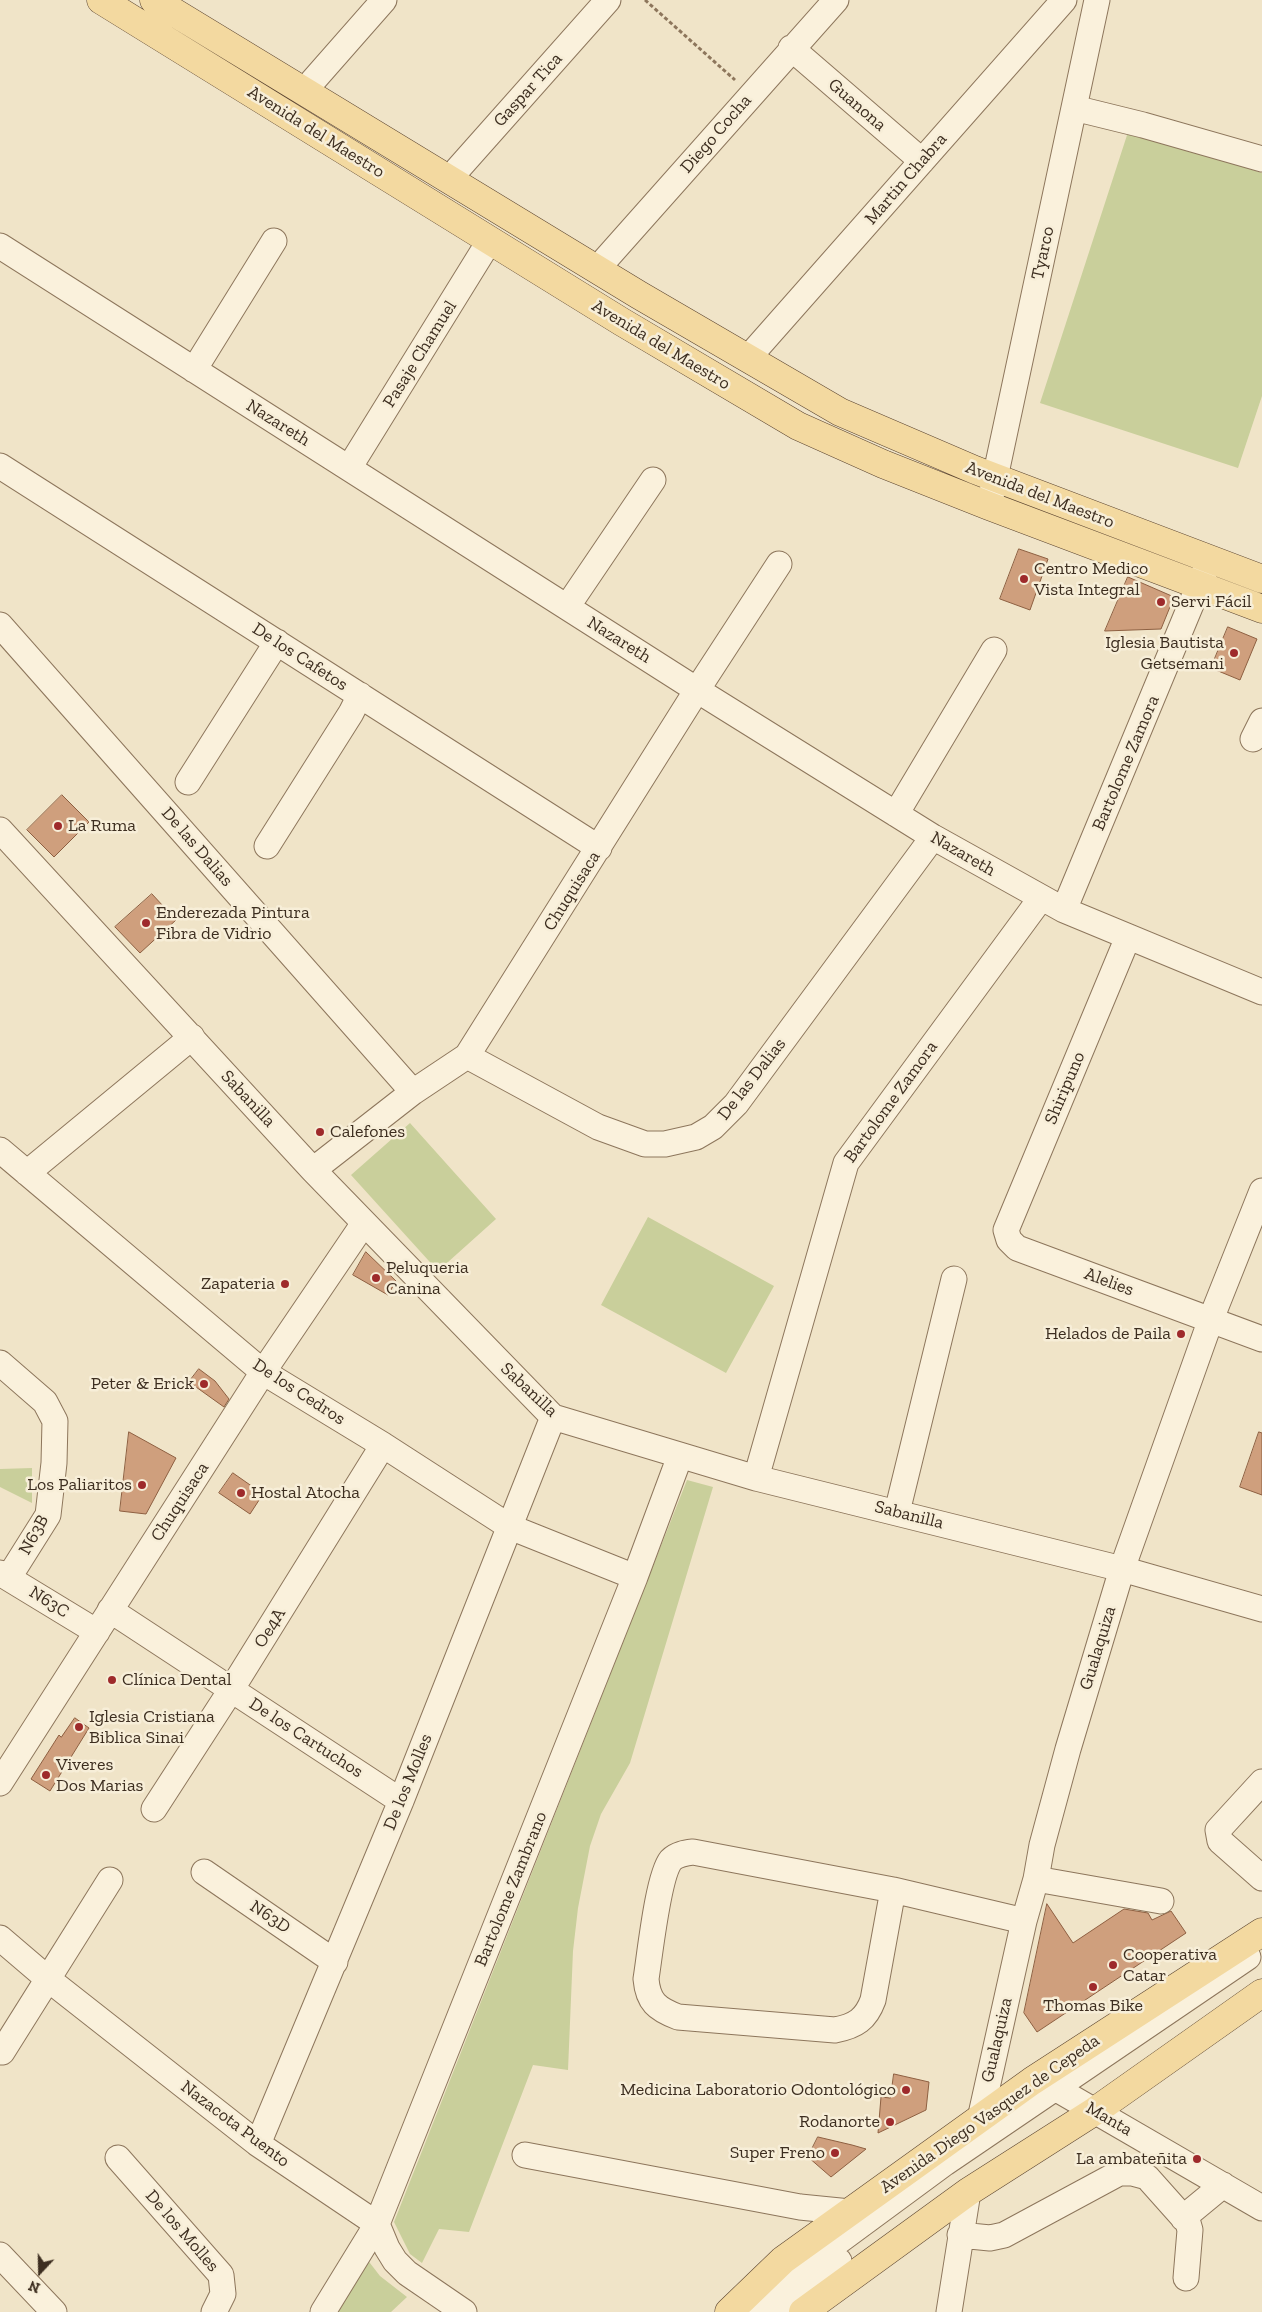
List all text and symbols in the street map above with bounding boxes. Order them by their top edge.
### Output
street label: Gaspar Tica [489,48,567,132]
street label: Guanona [824,74,890,136]
street label: Avenida del Maestro [243,81,389,183]
street label: Diego Cocha [676,90,756,178]
street label: Martin Chabra [860,129,952,229]
street label: Tyarco [1027,224,1059,282]
street label: Avenida del Maestro [588,295,734,395]
street label: Pasaje Chamuel [379,297,461,411]
street label: Nazareth [242,395,314,451]
street label: Avenida del Maestro [963,457,1117,533]
place label: Centro Medico Vista Integral [1034,558,1148,600]
marker: Centro Medico Vista Integral [1018,573,1030,585]
place label: Servi Fácil [1171,591,1252,613]
marker: Servi Fácil [1155,596,1167,608]
street label: Nazareth [583,612,655,668]
street label: De los Cafetos [248,618,352,696]
place label: Iglesia Bautista Getsemani [1105,632,1224,674]
marker: Iglesia Bautista Getsemani [1228,647,1240,659]
street label: Bartolome Zamora [1088,692,1164,834]
street label: De las Dalias [157,803,237,891]
place label: La Ruma [68,815,136,837]
marker: La Ruma [52,820,64,832]
street label: Nazareth [927,827,999,881]
street label: Chuquisaca [539,847,605,935]
place label: Enderezada Pintura Fibra de Vidrio [156,902,310,944]
marker: Enderezada Pintura Fibra de Vidrio [140,917,152,929]
street label: De las Dalias [713,1034,791,1124]
street label: Bartolome Zamora [840,1037,942,1167]
street label: Shiripuno [1040,1048,1090,1128]
street label: Sabanilla [216,1066,280,1132]
place label: Calefones [330,1121,405,1143]
marker: Calefones [314,1126,326,1138]
place label: Peluqueria Canina [386,1257,469,1300]
street label: Alelies [1081,1263,1137,1301]
marker: Peluqueria Canina [370,1272,382,1284]
place label: Zapateria [201,1273,275,1295]
marker: Zapateria [279,1278,291,1290]
place label: Helados de Paila [1045,1323,1171,1345]
marker: Helados de Paila [1175,1328,1187,1340]
street label: De los Cedros [249,1354,349,1430]
street label: Sabanilla [496,1358,562,1422]
place label: Peter & Erick [91,1373,194,1395]
marker: Peter & Erick [198,1378,210,1390]
street label: Chuquisaca [146,1458,214,1546]
place label: Los Paliaritos [27,1474,132,1496]
marker: Los Paliaritos [136,1479,148,1491]
place label: Hostal Atocha [251,1482,360,1504]
marker: Hostal Atocha [235,1487,247,1499]
street label: Sabanilla [872,1496,946,1534]
street label: N63B [14,1511,54,1559]
street label: N63C [25,1581,73,1623]
street label: Gualaquiza [1075,1603,1121,1693]
street label: Oe4A [249,1604,291,1652]
place label: Clínica Dental [122,1669,232,1691]
marker: Clínica Dental [106,1674,118,1686]
street label: De los Cartuchos [245,1693,367,1783]
place label: Iglesia Cristiana Biblica Sinai [89,1706,215,1748]
marker: Iglesia Cristiana Biblica Sinai [73,1721,85,1733]
street label: De los Molles [379,1731,437,1833]
place label: Viveres Dos Marias [56,1754,143,1796]
marker: Viveres Dos Marias [40,1769,52,1781]
street label: Bartolome Zambrano [470,1808,552,1970]
street label: N63D [246,1896,294,1938]
place label: Cooperativa Catar [1123,1944,1217,1986]
marker: Cooperativa Catar [1107,1959,1119,1971]
marker: Thomas Bike [1087,1981,1099,1993]
street label: Gualaquiza [977,1995,1017,2085]
place label: Thomas Bike [1043,1995,1143,2017]
street label: Avenida Diego Vasquez de Cepeda [876,2030,1104,2198]
street label: Nazacota Puento [176,2076,294,2172]
place label: Medicina Laboratorio Odontológico [620,2079,896,2101]
marker: Medicina Laboratorio Odontológico [900,2084,912,2096]
street label: Manta [1082,2097,1136,2141]
place label: Rodanorte [799,2111,880,2133]
marker: Rodanorte [884,2116,896,2128]
place label: Super Freno [730,2142,825,2164]
marker: Super Freno [829,2147,841,2159]
place label: La ambateñita [1076,2148,1187,2170]
marker: La ambateñita [1191,2153,1203,2165]
street label: De los Molles [140,2185,224,2277]
north arrow [15,2247,65,2297]
text: N [26,2277,42,2296]

